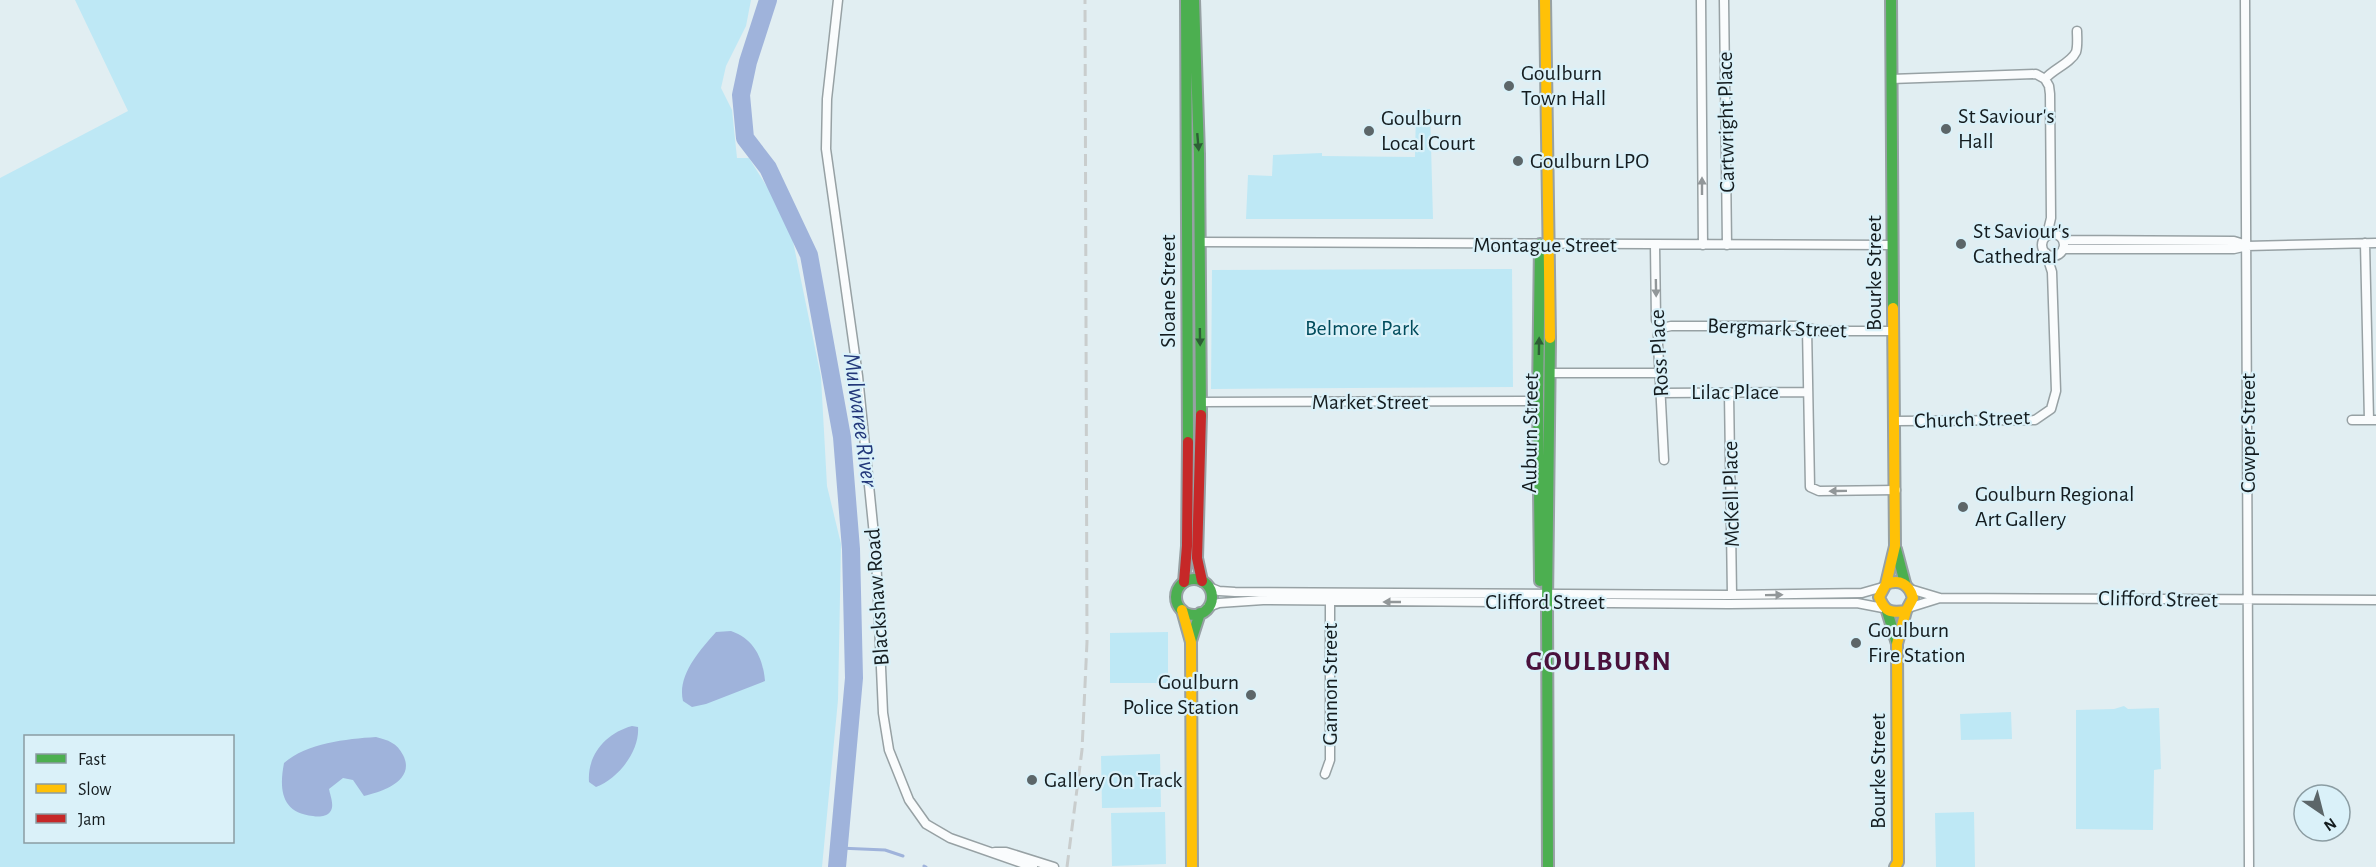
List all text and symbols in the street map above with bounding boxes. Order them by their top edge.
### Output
street label: Cartwright Place [1714,51,1738,193]
place label: Goulburn Town Hall [1521,62,1606,109]
marker: Goulburn Town Hall [1502,79,1516,93]
place label: St Saviour's Hall [1958,105,2055,152]
place label: Goulburn Local Court [1381,107,1475,154]
marker: St Saviour's Hall [1939,122,1953,136]
marker: Goulburn Local Court [1362,124,1376,138]
one-way arrow [1193,133,1203,152]
place label: Goulburn LPO [1530,150,1649,172]
marker: Goulburn LPO [1511,154,1525,168]
one-way arrow [1698,177,1707,196]
street label: Bourke Street [1863,215,1885,331]
place label: St Saviour's Cathedral [1973,220,2070,267]
street label: Sloane Street [1157,234,1179,348]
street label: Montague Street [1473,234,1617,256]
marker: St Saviour's Cathedral [1954,237,1968,251]
one-way arrow [1651,278,1661,297]
street label: Ross Place [1646,309,1672,397]
street label: Bergmark Street [1707,315,1847,341]
park label: Belmore Park [1305,317,1419,339]
one-way arrow [1195,328,1205,347]
one-way arrow [1534,337,1544,356]
water label: Mulwaree River [839,351,881,490]
street label: Auburn Street [1518,373,1542,493]
street label: Cowper Street [2237,373,2259,493]
street label: Lilac Place [1691,381,1779,403]
street label: Market Street [1312,391,1428,413]
street label: Church Street [1914,406,2030,432]
street label: McKell Place [1719,441,1743,547]
place label: Goulburn Regional Art Gallery [1975,483,2135,530]
one-way arrow [1828,486,1847,496]
marker: Goulburn Regional Art Gallery [1956,500,1970,514]
street label: Blackshaw Road [861,528,893,666]
street label: Clifford Street [2098,587,2218,611]
one-way arrow [1765,590,1784,599]
street label: Clifford Street [1485,591,1605,613]
one-way arrow [1382,597,1401,607]
place label: Goulburn Fire Station [1868,619,1966,666]
street label: Gannon Street [1319,623,1341,745]
marker: Goulburn Fire Station [1849,636,1863,650]
district label: GOULBURN [1526,648,1672,676]
place label: Goulburn Police Station [1123,671,1239,718]
marker: Goulburn Police Station [1244,688,1258,702]
street label: Bourke Street [1867,713,1889,829]
legend [24,735,234,843]
text: Fast [78,751,106,769]
place label: Gallery On Track [1044,769,1182,791]
marker: Gallery On Track [1025,773,1039,787]
text: Slow [78,781,111,799]
north arrow [2292,783,2352,843]
text: Jam [78,811,106,829]
text: N [2321,815,2339,834]

